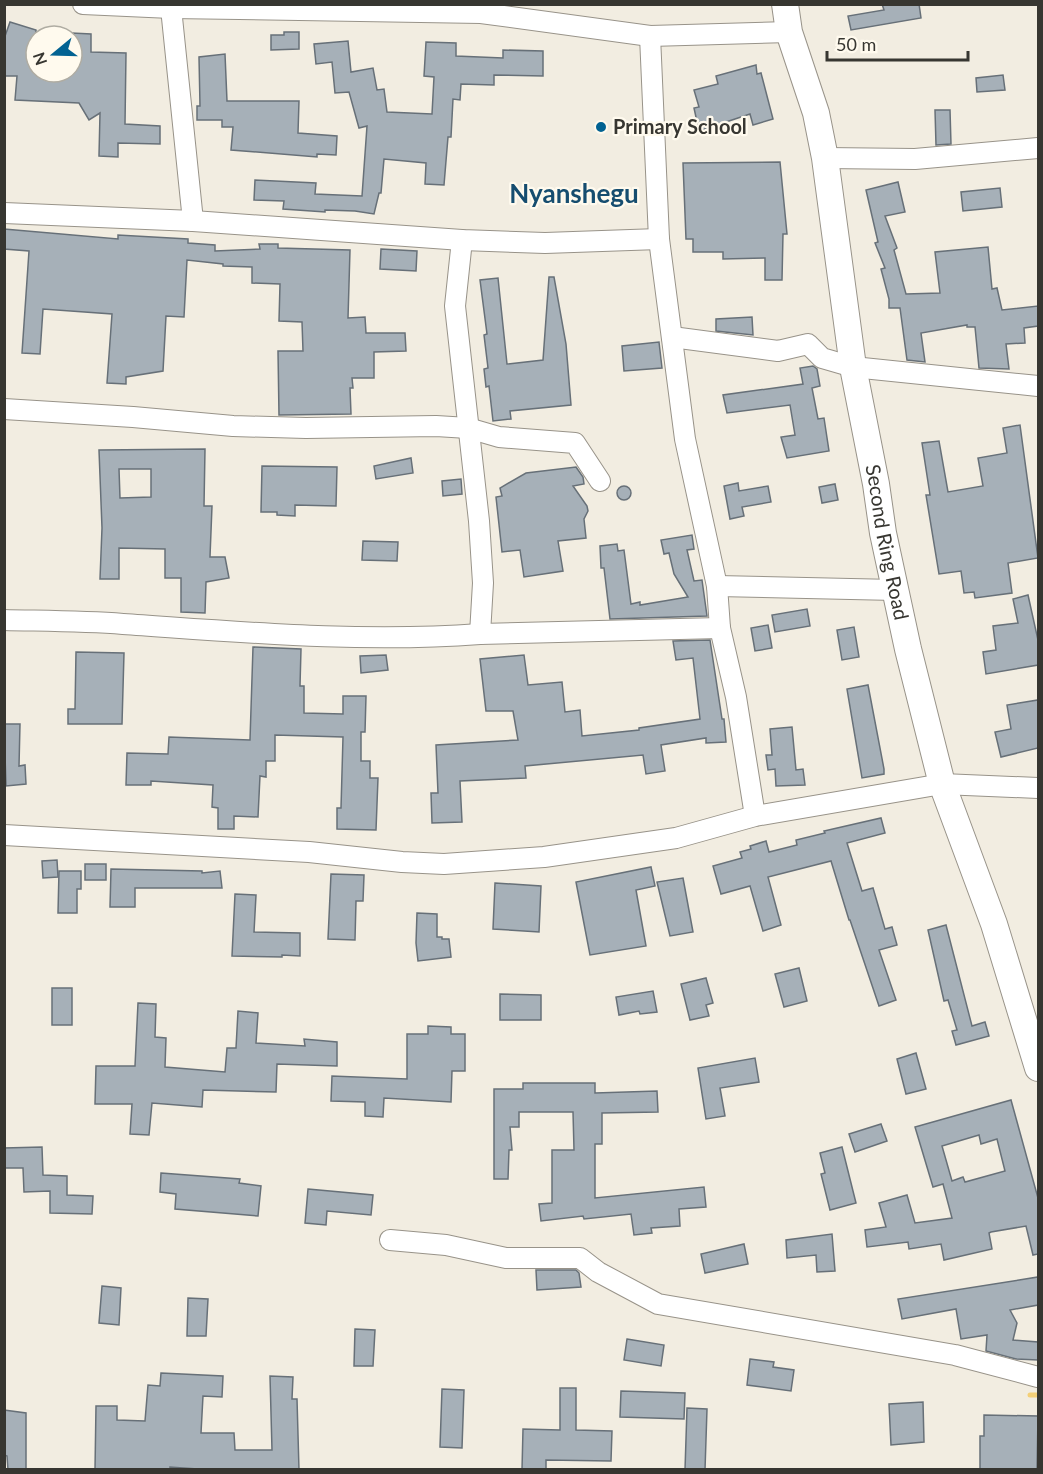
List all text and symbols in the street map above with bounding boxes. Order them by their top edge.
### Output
north arrow [24,24,84,84]
scale bar [827,24,968,62]
text: 50 m [836,33,876,55]
text: N [28,50,50,68]
place label: Primary School [613,114,747,138]
marker: Primary School [594,120,608,134]
district label: Nyanshegu [509,177,639,209]
street label: Second Ring Road [861,462,914,622]

